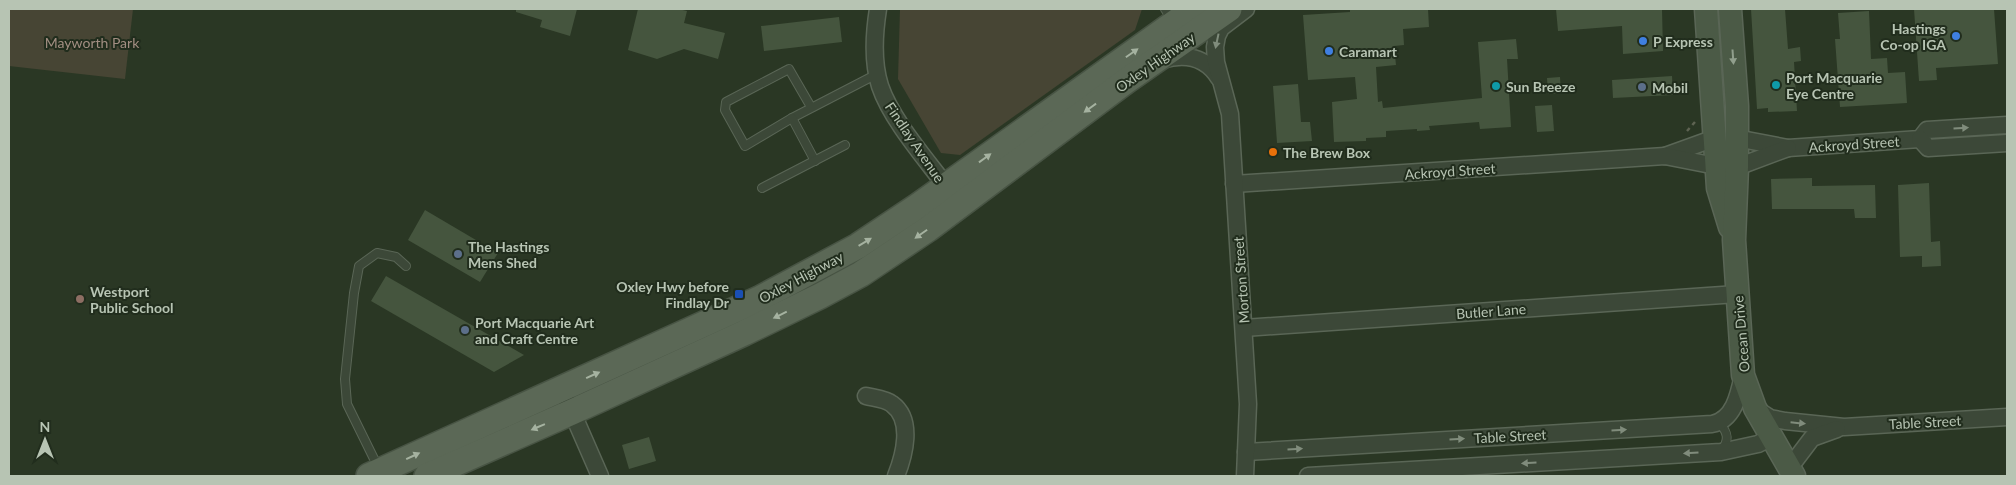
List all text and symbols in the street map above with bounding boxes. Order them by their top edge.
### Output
place label: Hastings Co-op IGA [1880,20,1946,53]
street label: Oxley Highway [1112,28,1199,96]
marker: Hastings Co-op IGA [1950,30,1962,42]
one-way arrow [1213,33,1221,48]
place label: P Express [1653,33,1713,50]
park label: Mayworth Park [45,34,140,51]
marker: P Express [1637,35,1649,47]
place label: Caramart [1339,43,1398,60]
marker: Caramart [1323,45,1335,57]
one-way arrow [1125,48,1139,58]
one-way arrow [1730,50,1738,66]
place label: Port Macquarie Eye Centre [1786,69,1883,102]
place label: Sun Breeze [1506,78,1576,95]
place label: Mobil [1652,79,1688,96]
marker: Port Macquarie Eye Centre [1770,79,1782,91]
marker: Sun Breeze [1490,80,1502,92]
marker: Mobil [1636,81,1648,93]
street label: Findlay Avenue [882,99,948,185]
one-way arrow [1083,103,1097,113]
one-way arrow [1953,123,1969,131]
street label: Ackroyd Street [1808,132,1900,156]
place label: The Brew Box [1283,144,1371,161]
marker: The Brew Box [1267,146,1279,158]
one-way arrow [978,153,992,163]
street label: Ackroyd Street [1404,159,1496,183]
one-way arrow [914,229,928,239]
street label: Morton Street [1229,236,1253,324]
one-way arrow [858,237,871,247]
place label: The Hastings Mens Shed [468,238,549,271]
street label: Oxley Highway [756,247,847,306]
marker: The Hastings Mens Shed [452,248,464,260]
place label: Oxley Hwy before Findlay Dr [616,278,730,311]
place label: Westport Public School [90,283,174,316]
marker: Oxley Hwy before Findlay Dr [733,288,745,300]
marker: Westport Public School [74,293,86,305]
street label: Ocean Drive [1729,295,1753,373]
street label: Butler Lane [1455,300,1527,322]
one-way arrow [773,311,788,320]
place label: Port Macquarie Art and Craft Centre [475,314,595,347]
marker: Port Macquarie Art and Craft Centre [459,324,471,336]
one-way arrow [586,370,600,378]
street label: Table Street [1888,412,1962,432]
north arrow [20,415,70,465]
text: N [40,418,50,435]
one-way arrow [1790,419,1806,427]
one-way arrow [531,424,545,432]
one-way arrow [1612,425,1628,433]
street label: Table Street [1473,426,1547,446]
one-way arrow [1449,435,1465,443]
one-way arrow [1287,445,1303,453]
one-way arrow [1683,450,1699,458]
one-way arrow [406,451,420,459]
one-way arrow [1521,460,1537,468]

